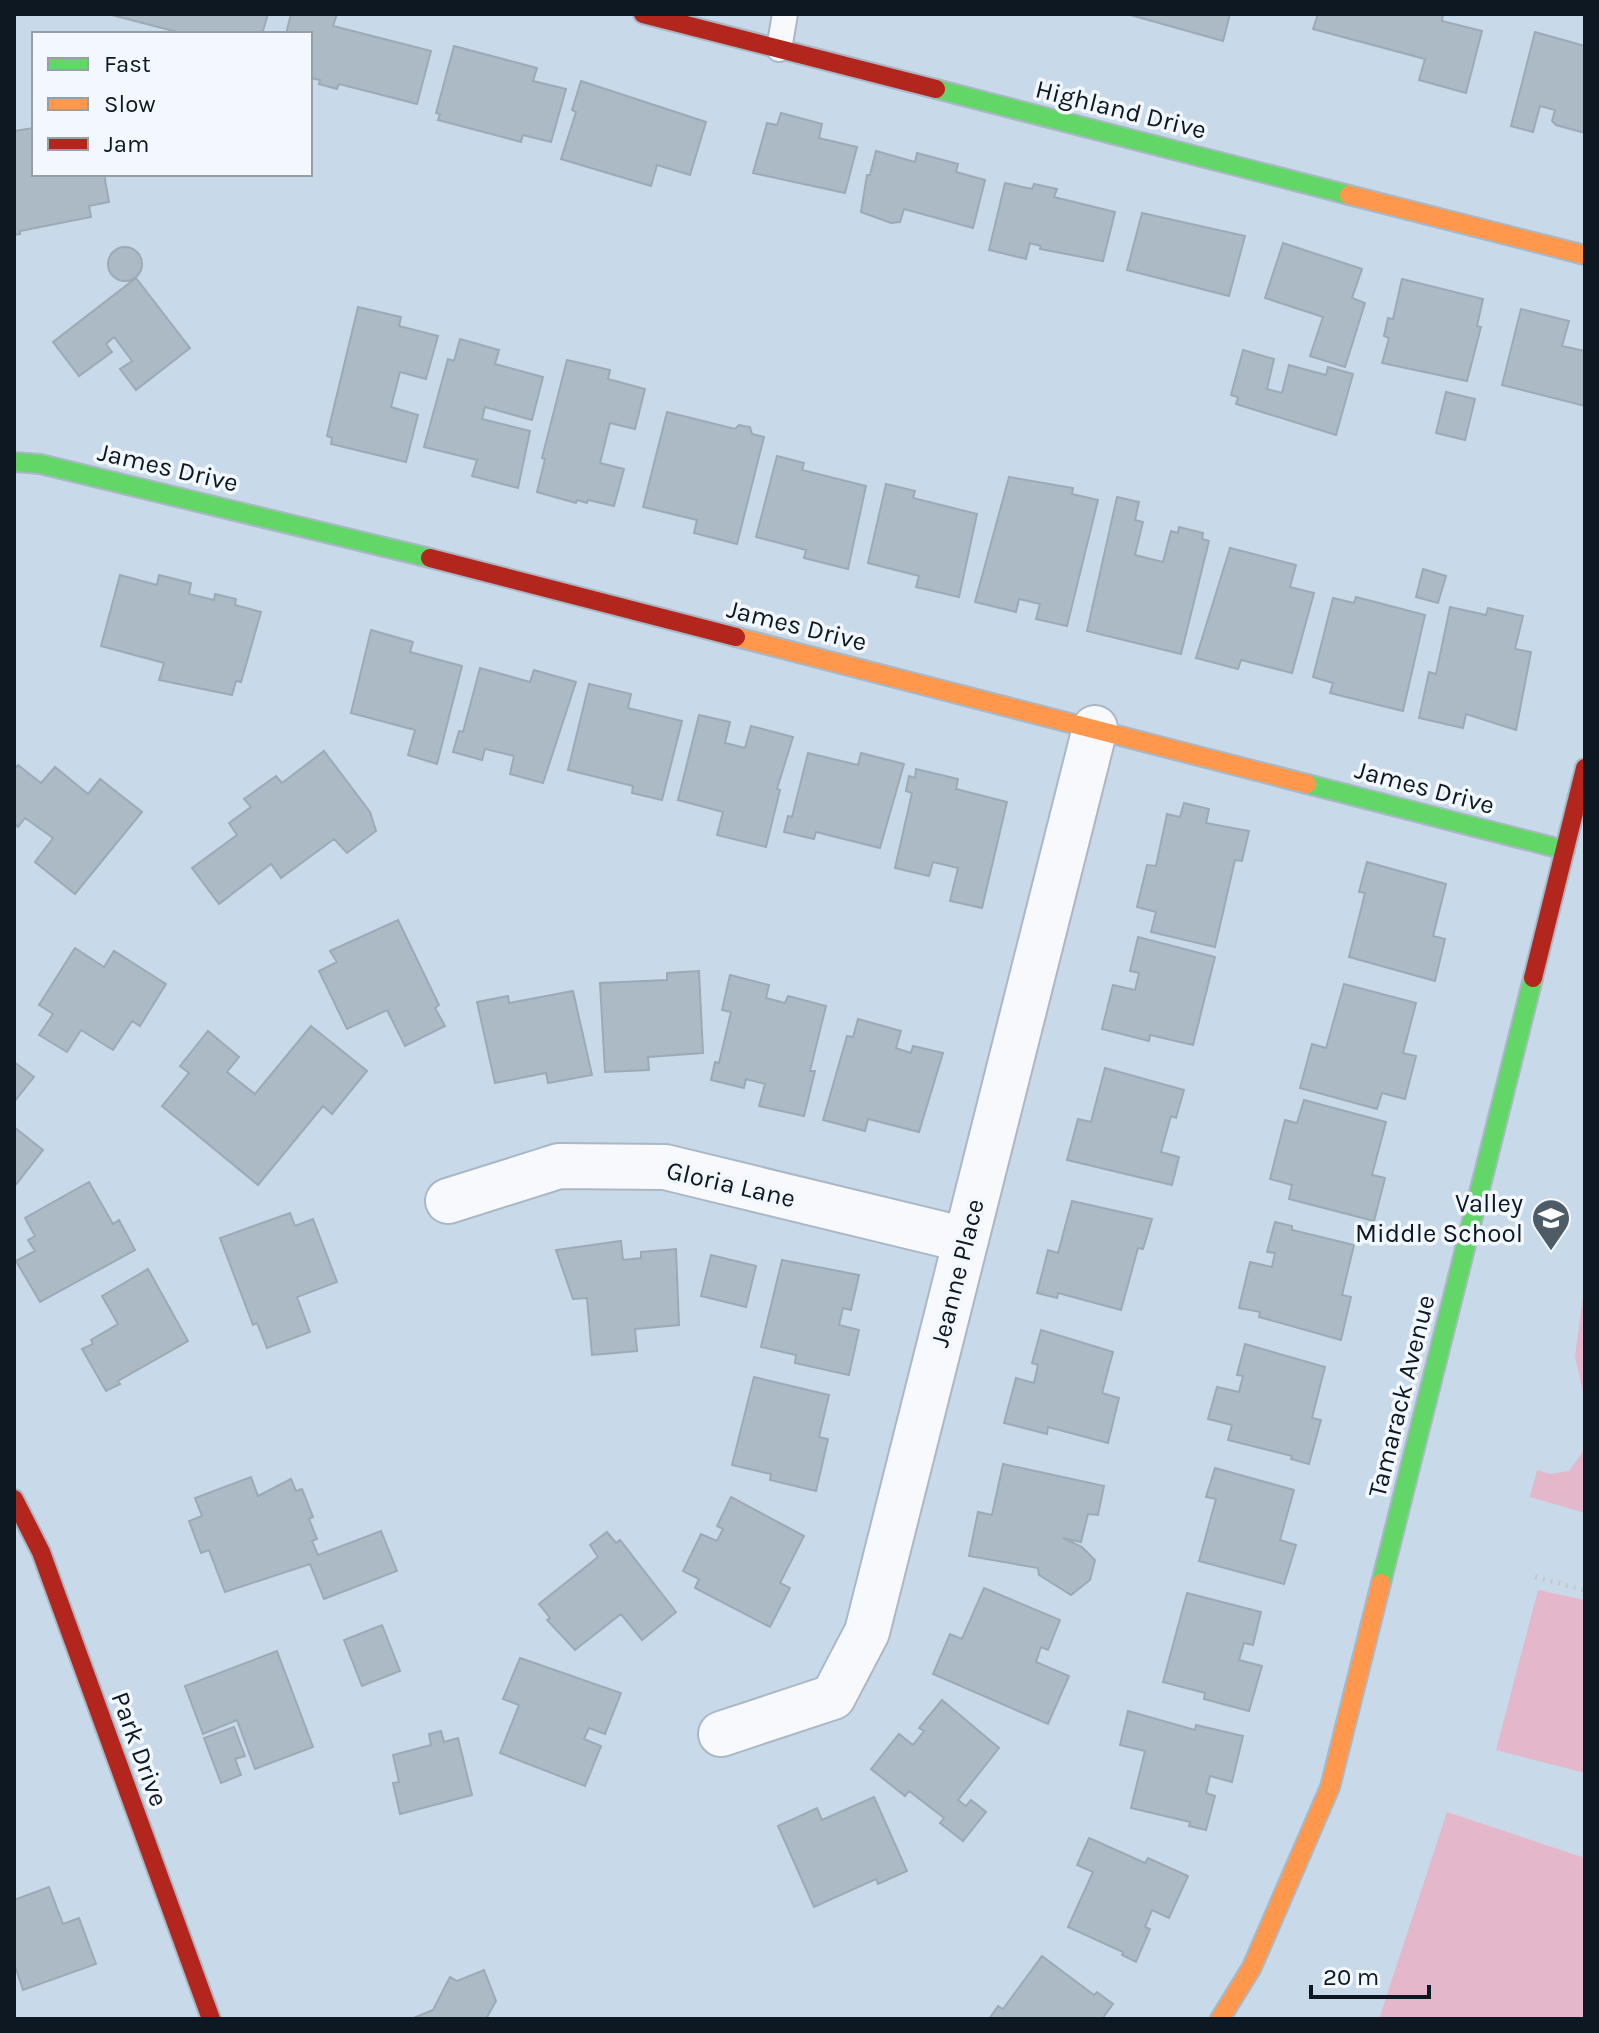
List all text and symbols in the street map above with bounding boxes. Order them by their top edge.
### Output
legend [32,32,312,176]
text: Fast [104,50,151,78]
street label: Highland Drive [1032,73,1210,146]
text: Slow [104,90,156,118]
text: Jam [104,130,149,158]
street label: James Drive [95,436,241,499]
street label: James Drive [724,593,870,658]
street label: James Drive [1352,754,1498,821]
street label: Gloria Lane [663,1155,798,1214]
place label: Valley Middle School [1355,1188,1523,1249]
street label: Jeanne Place [924,1196,991,1351]
school or university icon: Valley Middle School [1530,1197,1572,1252]
street label: Tamarack Avenue [1361,1292,1442,1500]
street label: Park Drive [105,1688,175,1811]
scale bar [1311,1949,1429,1999]
text: 20 m [1323,1963,1379,1991]

